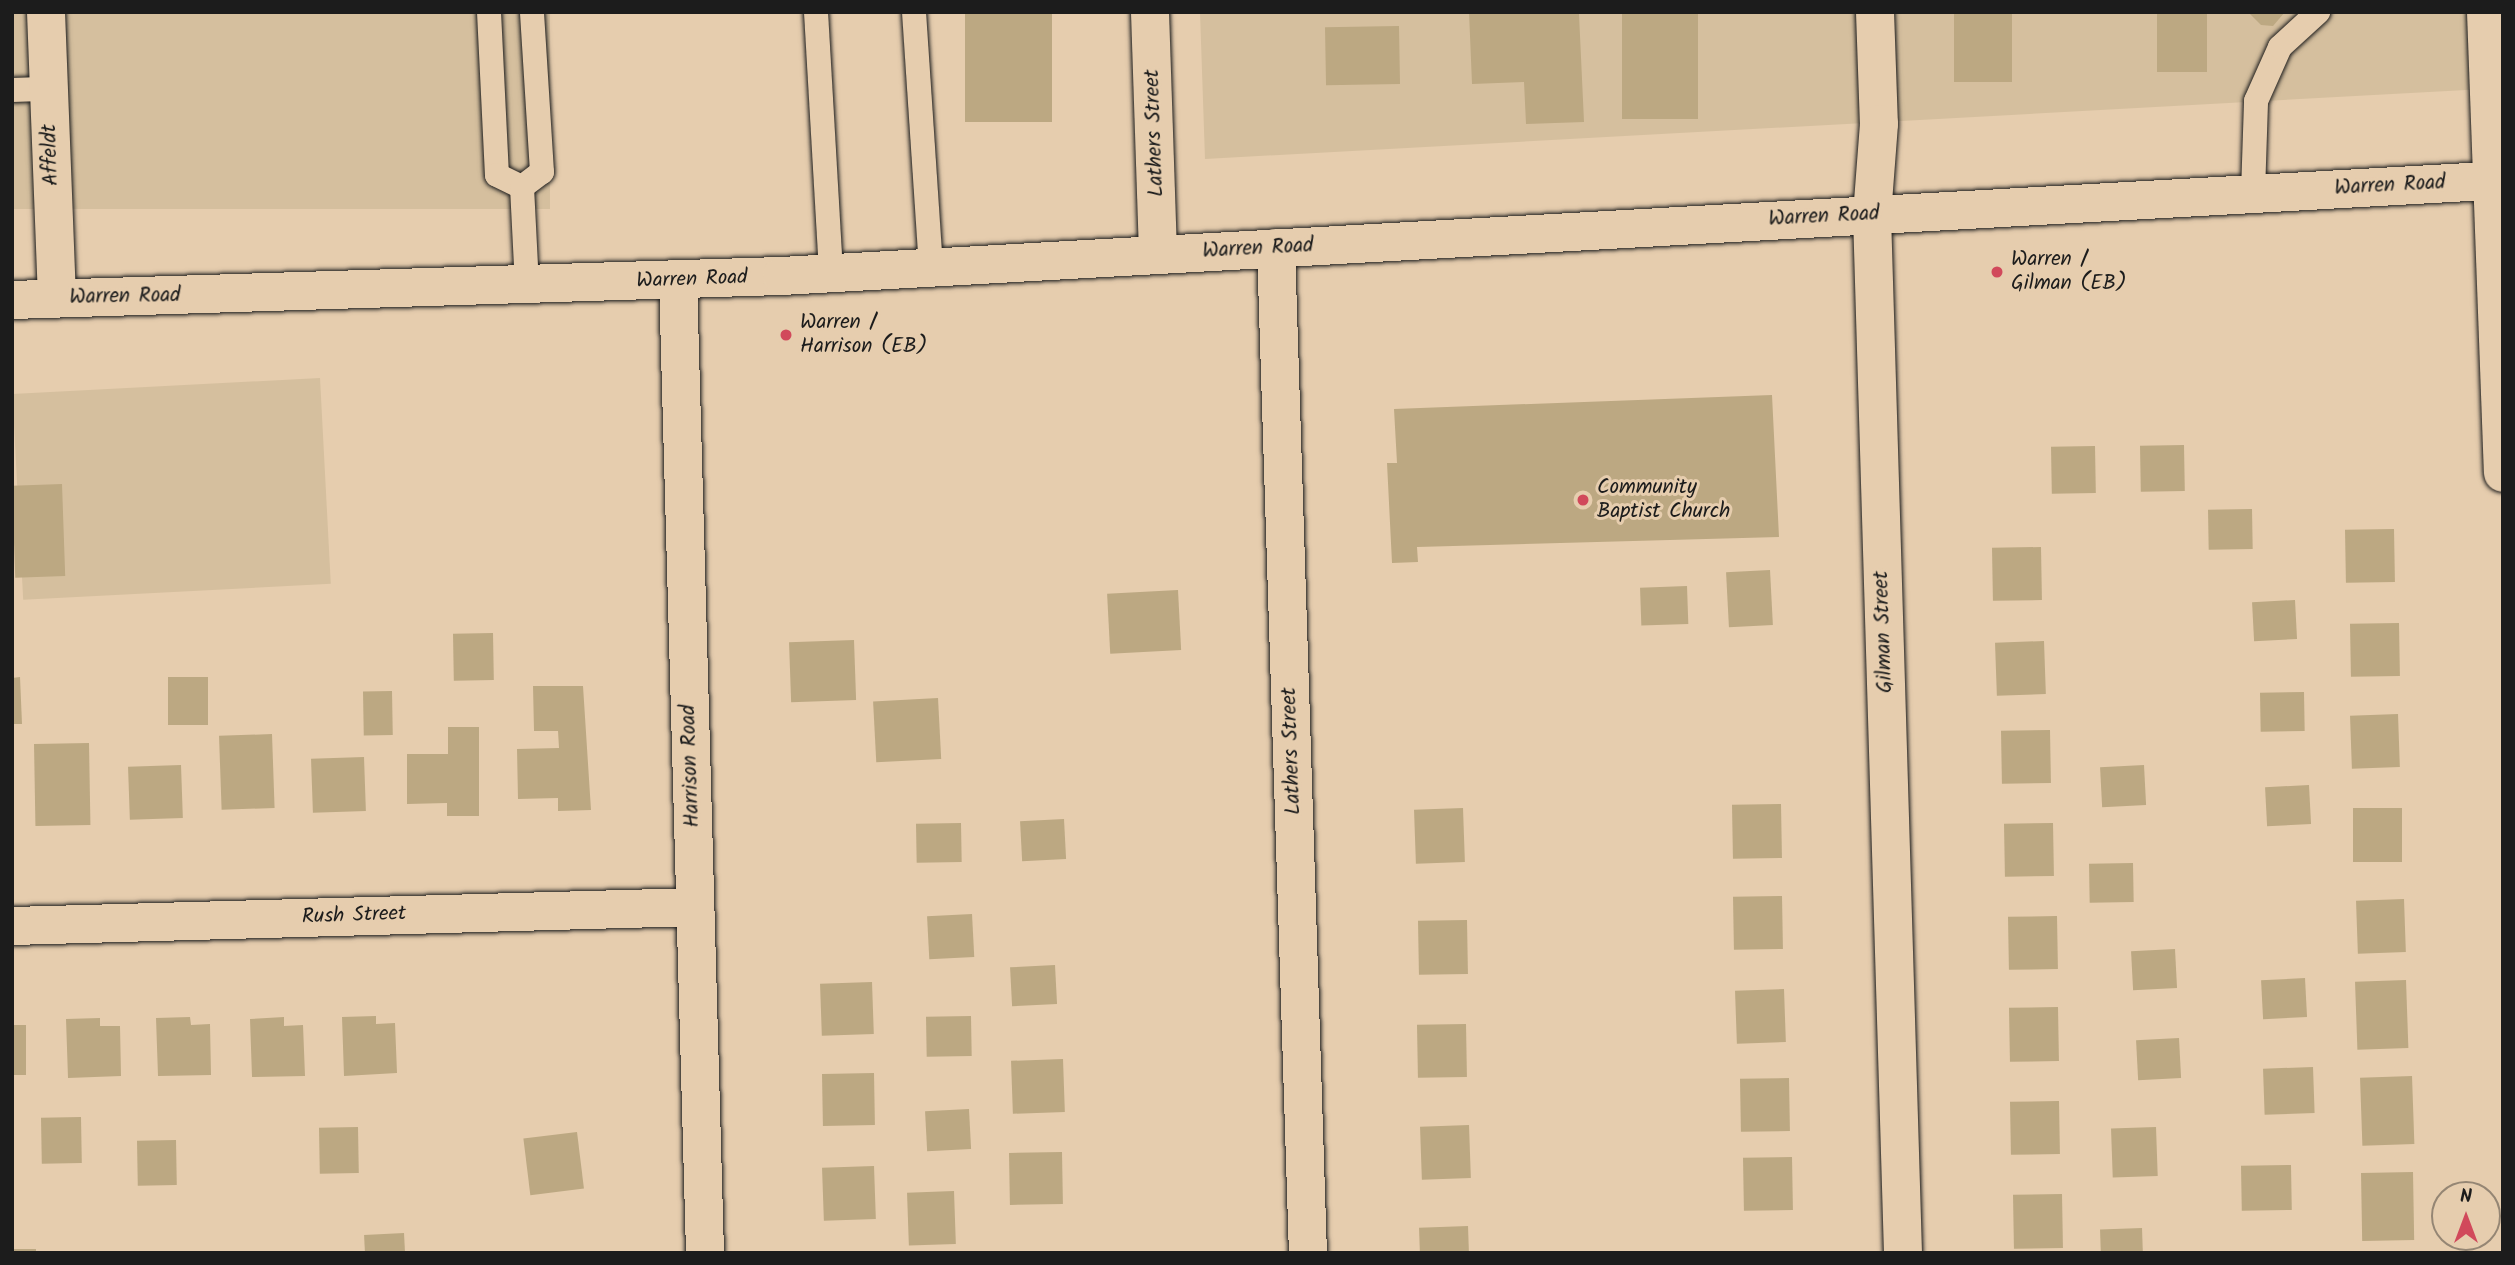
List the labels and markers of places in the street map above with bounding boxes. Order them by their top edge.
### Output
place label: Warren / Gilman (EB) [2011,247,2127,297]
marker: Warren / Gilman (EB) [1989,264,2005,280]
place label: Warren / Harrison (EB) [800,310,927,360]
marker: Warren / Harrison (EB) [778,327,794,343]
place label: Community Baptist Church [1597,475,1730,525]
marker: Community Baptist Church [1575,492,1591,508]

